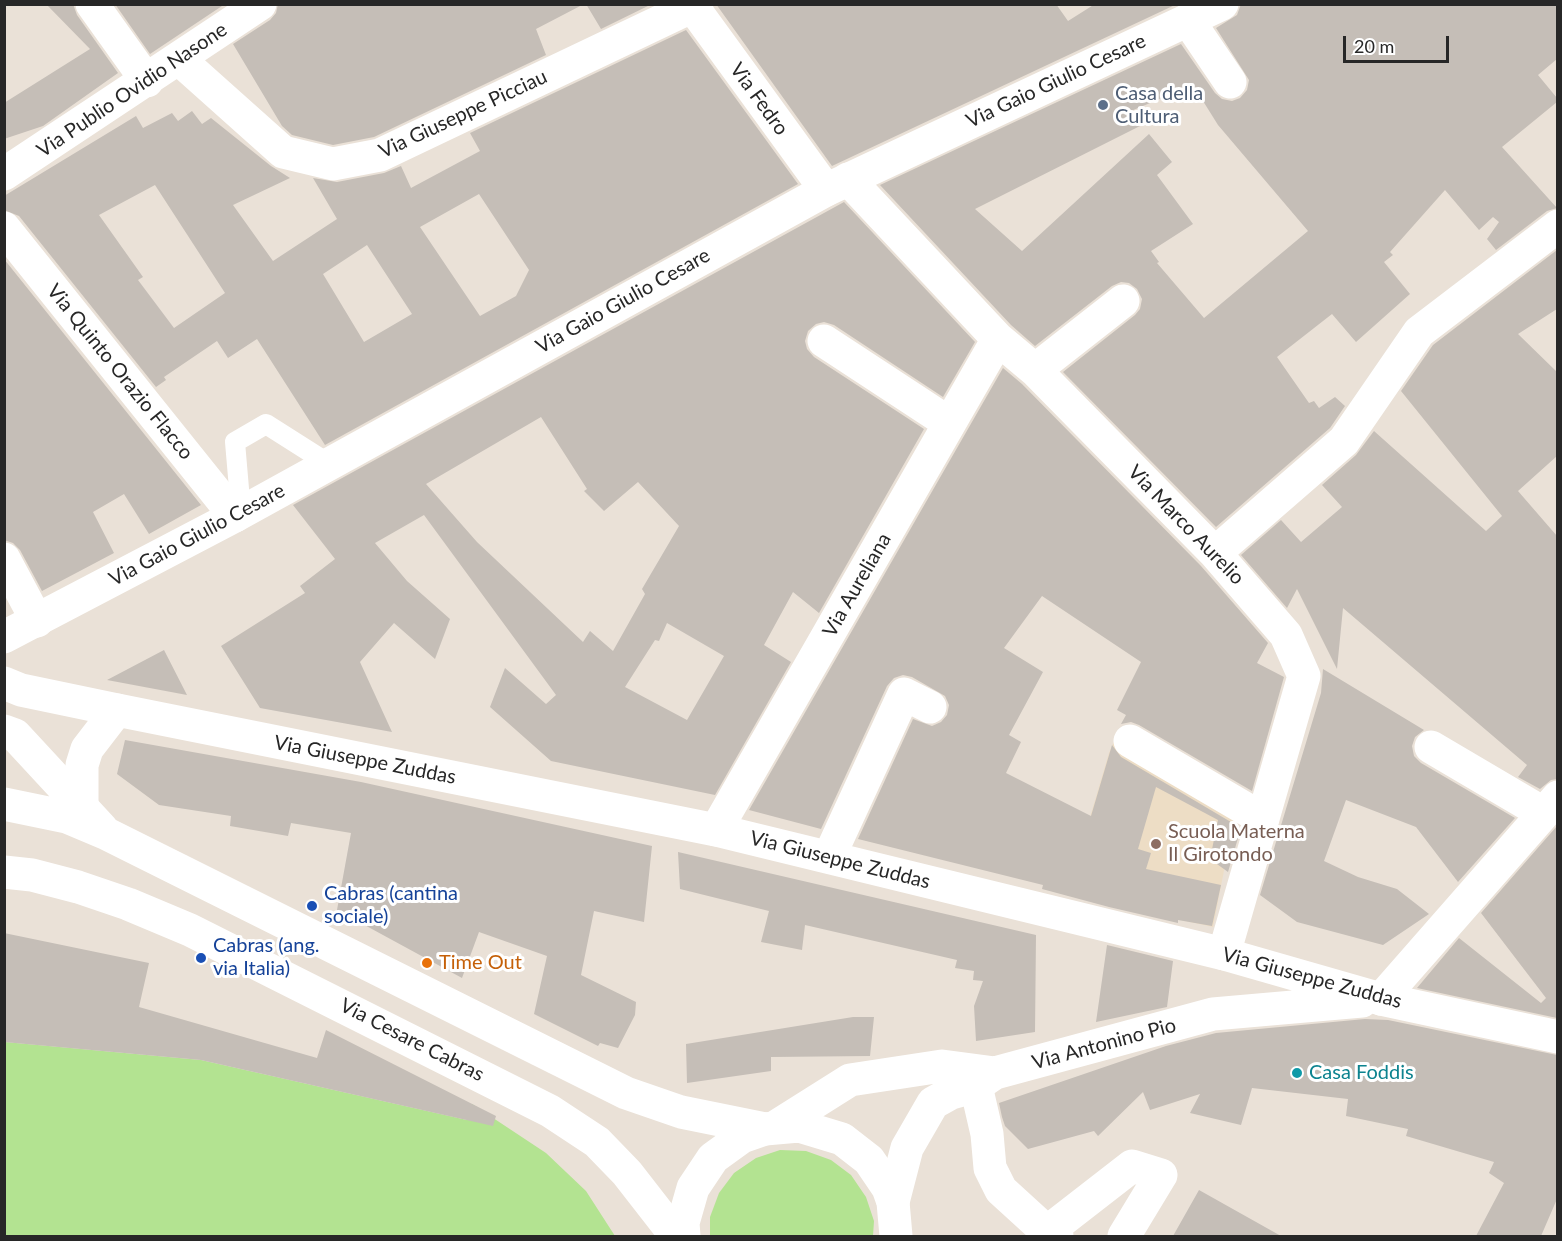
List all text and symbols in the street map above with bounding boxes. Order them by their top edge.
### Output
street label: Via Publio Ovidio Nasone [33,17,231,163]
scale bar [1346,24,1452,62]
street label: Via Gaio Giulio Cesare [962,29,1150,133]
text: 20 m [1354,35,1394,57]
street label: Via Fedro [725,58,793,140]
street label: Via Giuseppe Picciau [375,65,551,163]
place label: Casa della Cultura [1115,82,1203,129]
marker: Casa della Cultura [1096,98,1110,112]
street label: Via Gaio Giulio Cesare [532,243,714,359]
street label: Via Quinto Orazio Flacco [42,279,198,465]
street label: Via Marco Aurelio [1123,460,1249,590]
street label: Via Gaio Giulio Cesare [105,479,289,591]
street label: Via Aureliana [818,529,896,641]
street label: Via Giuseppe Zuddas [272,731,458,789]
place label: Scuola Materna Il Girotondo [1168,820,1305,867]
street label: Via Giuseppe Zuddas [747,826,933,894]
marker: Scuola Materna Il Girotondo [1149,837,1163,851]
place label: Cabras (cantina sociale) [324,882,458,929]
marker: Cabras (cantina sociale) [305,899,319,913]
place label: Cabras (ang. via Italia) [213,934,320,981]
street label: Via Giuseppe Zuddas [1220,942,1404,1014]
marker: Cabras (ang. via Italia) [194,951,208,965]
place label: Time Out [439,951,522,975]
marker: Time Out [420,956,434,970]
street label: Via Cesare Cabras [336,993,488,1087]
street label: Via Antonino Pio [1029,1013,1179,1075]
place label: Casa Foddis [1309,1061,1414,1085]
marker: Casa Foddis [1290,1066,1304,1080]

